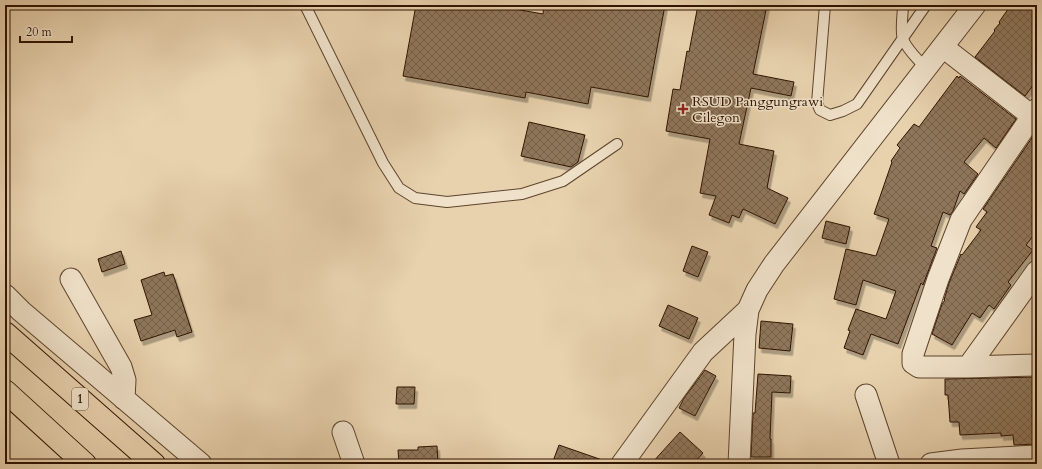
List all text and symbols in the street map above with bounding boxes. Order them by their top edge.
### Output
scale bar [20,18,72,44]
text: 20 m [26,24,53,40]
place label: RSUD Panggungrawi Cilegon [692,92,823,127]
marker: RSUD Panggungrawi Cilegon [677,103,689,115]
road number: 1 [72,388,88,410]

